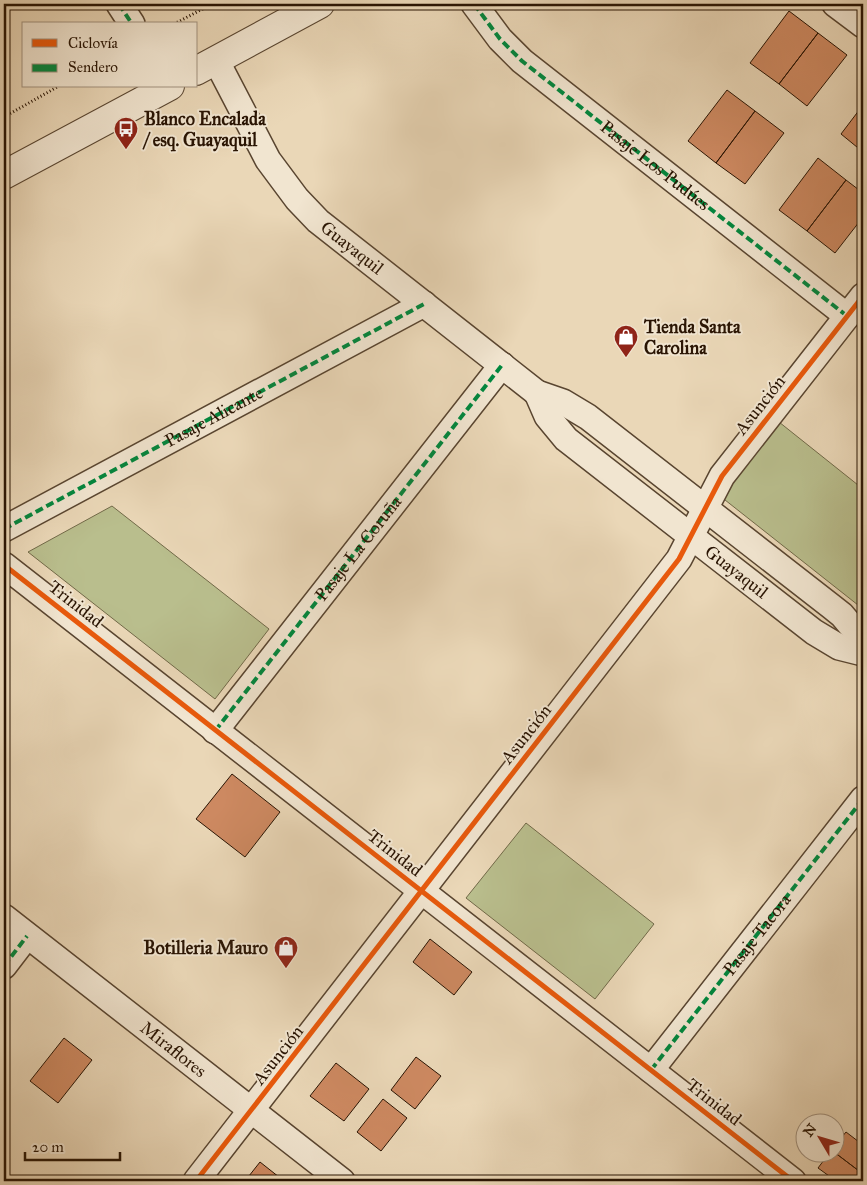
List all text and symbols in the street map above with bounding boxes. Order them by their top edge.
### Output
legend [22,22,198,88]
text: Ciclovía [68,34,119,52]
text: Sendero [68,58,118,76]
place label: Blanco Encalada / esq. Guayaquil [142,108,266,152]
bus stop icon: Blanco Encalada / esq. Guayaquil [113,116,139,150]
street label: Pasaje Los Pudúes [596,116,714,215]
street label: Guayaquil [316,216,388,279]
place label: Tienda Santa Carolina [643,316,741,359]
shop icon: Tienda Santa Carolina [613,324,639,358]
street label: Asunción [729,371,790,440]
street label: Pasaje Alicante [161,381,267,452]
street label: Pasaje La Coruña [310,491,406,605]
street label: Guayaquil [701,540,773,603]
street label: Trinidad [44,576,108,632]
street label: Asunción [495,700,556,769]
street label: Trinidad [363,825,427,881]
street label: Pasaje Tacora [718,889,796,980]
shop icon: Botilleria Mauro [273,935,299,969]
place label: Botilleria Mauro [144,937,268,959]
street label: Miraflores [136,1017,211,1082]
street label: Asunción [247,1021,308,1090]
street label: Trinidad [682,1074,746,1130]
north arrow [794,1112,844,1162]
text: N [800,1120,821,1140]
scale bar [25,1130,120,1162]
text: 20 m [32,1138,64,1156]

